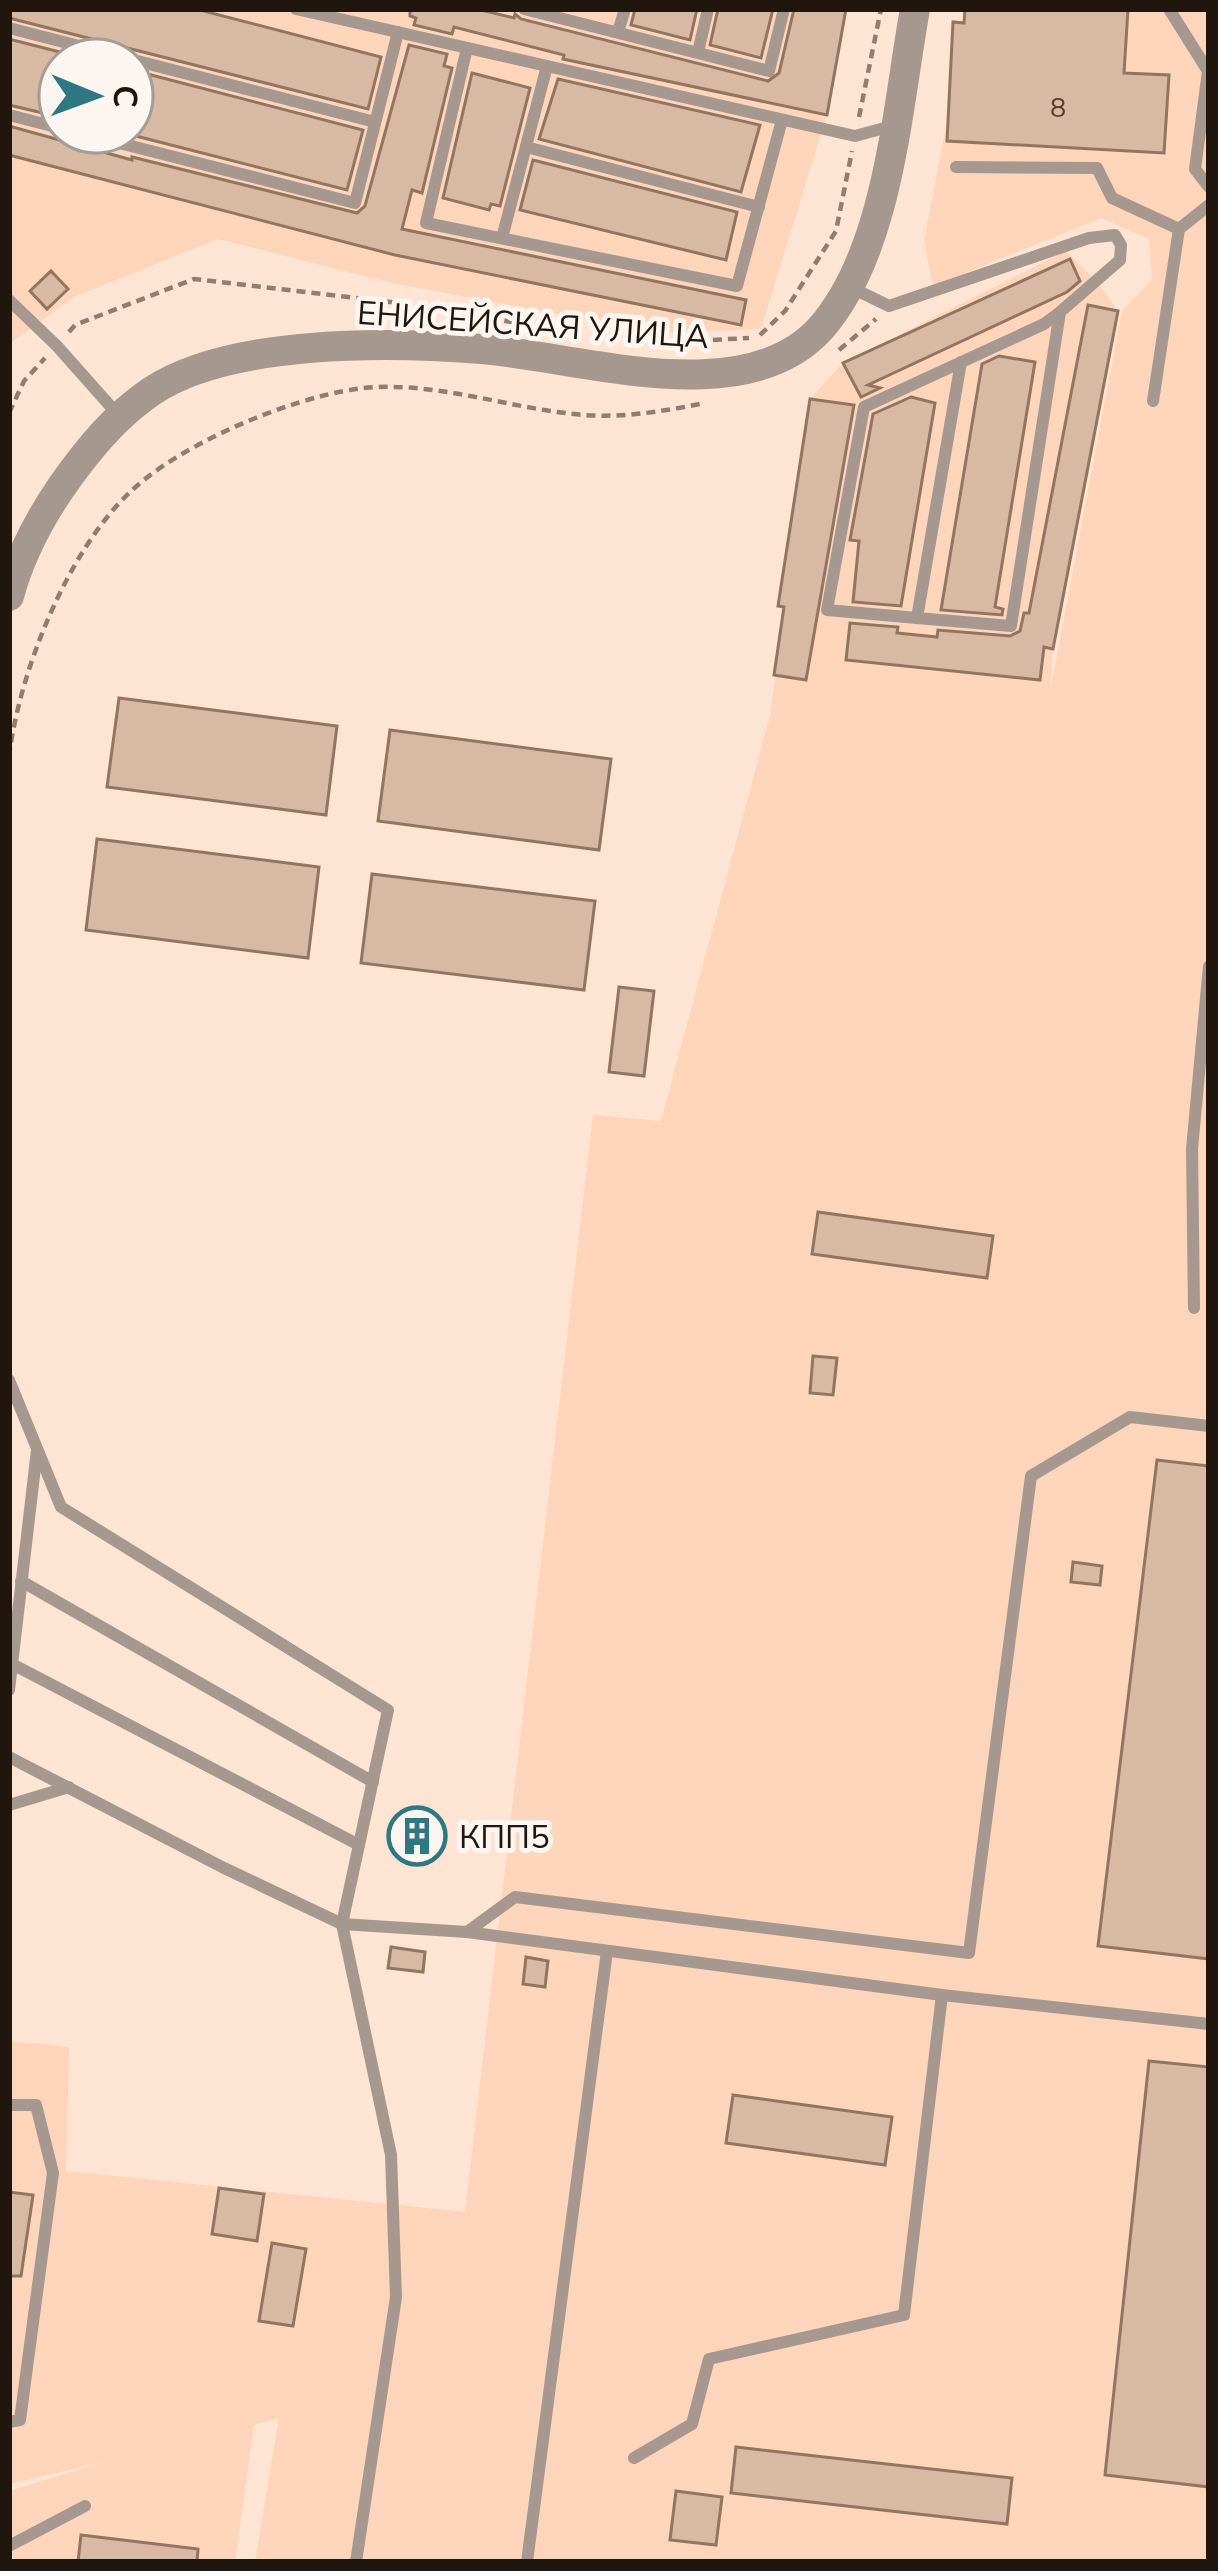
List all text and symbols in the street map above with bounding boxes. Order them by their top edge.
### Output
north arrow [36,36,156,156]
text: С [102,85,147,108]
house number: 8 [1050,90,1066,127]
street label: ЕНИСЕЙСКАЯ УЛИЦА [356,291,710,360]
building icon: КПП5 [386,1805,448,1867]
place label: КПП5 [459,1815,550,1860]

